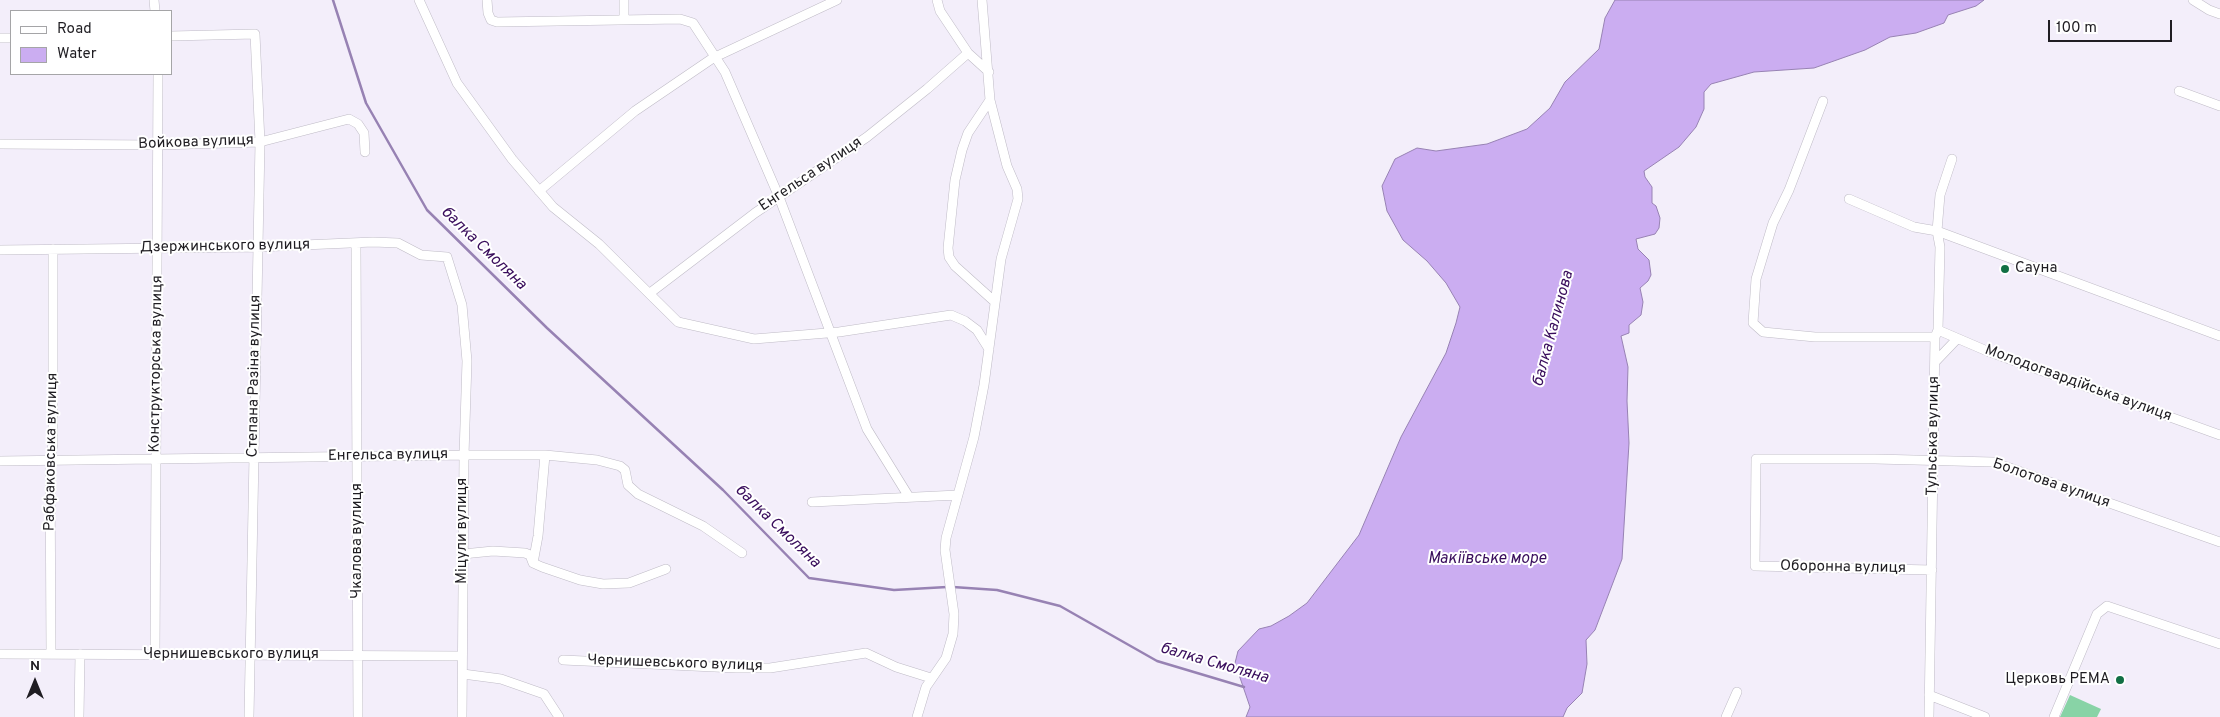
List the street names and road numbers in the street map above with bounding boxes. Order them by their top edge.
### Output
street label: Войкова вулиця [138,132,254,154]
street label: Енгельса вулиця [756,134,866,216]
street label: Дзержинського вулиця [140,237,310,257]
street label: Конструкторська вулиця [146,275,168,453]
street label: Степана Разіна вулиця [245,295,265,457]
street label: Молодогвардійська вулиця [1982,342,2174,426]
street label: Рабфаковська вулиця [42,373,62,531]
street label: Тульська вулиця [1924,376,1944,496]
street label: Енгельса вулиця [328,446,448,466]
street label: Болотова вулиця [1990,455,2112,513]
street label: Міцули вулиця [454,478,472,584]
street label: Чкалова вулиця [349,483,367,599]
street label: Оборонна вулиця [1780,558,1906,578]
street label: Чернишевського вулиця [143,646,319,664]
street label: Чернишевського вулиця [587,652,763,676]

